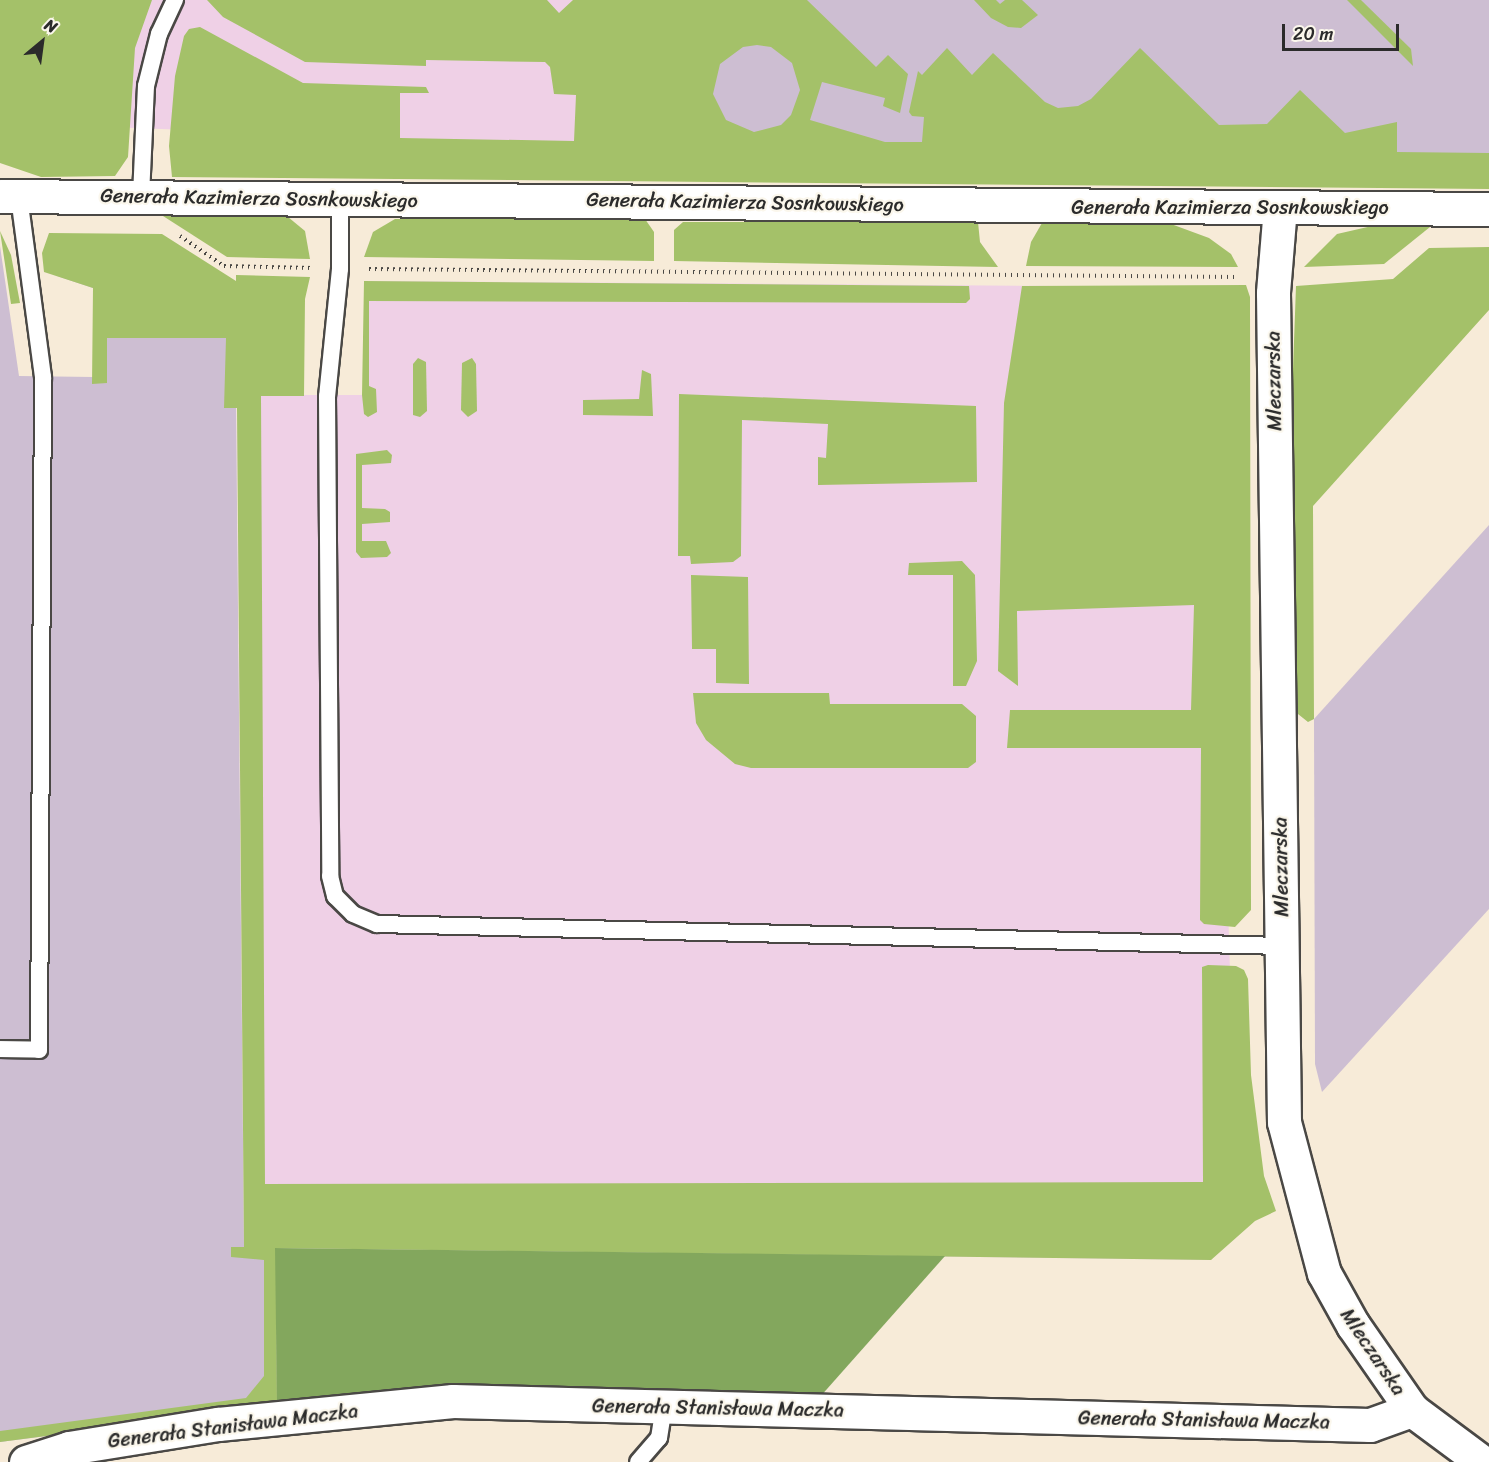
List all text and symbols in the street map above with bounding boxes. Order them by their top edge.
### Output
text: N [39,10,63,41]
north arrow [12,12,72,72]
scale bar [1285,12,1402,50]
text: 20 m [1293,18,1333,50]
street label: Generała Kazimierza Sosnkowskiego [100,183,418,213]
street label: Generała Kazimierza Sosnkowskiego [586,187,904,217]
street label: Generała Kazimierza Sosnkowskiego [1071,195,1389,219]
street label: Mleczarska [1261,331,1287,431]
street label: Mleczarska [1268,817,1294,917]
street label: Mleczarska [1335,1304,1411,1400]
street label: Generała Stanisława Maczka [592,1394,844,1422]
street label: Generała Stanisława Maczka [107,1399,359,1453]
street label: Generała Stanisława Maczka [1078,1406,1330,1434]

